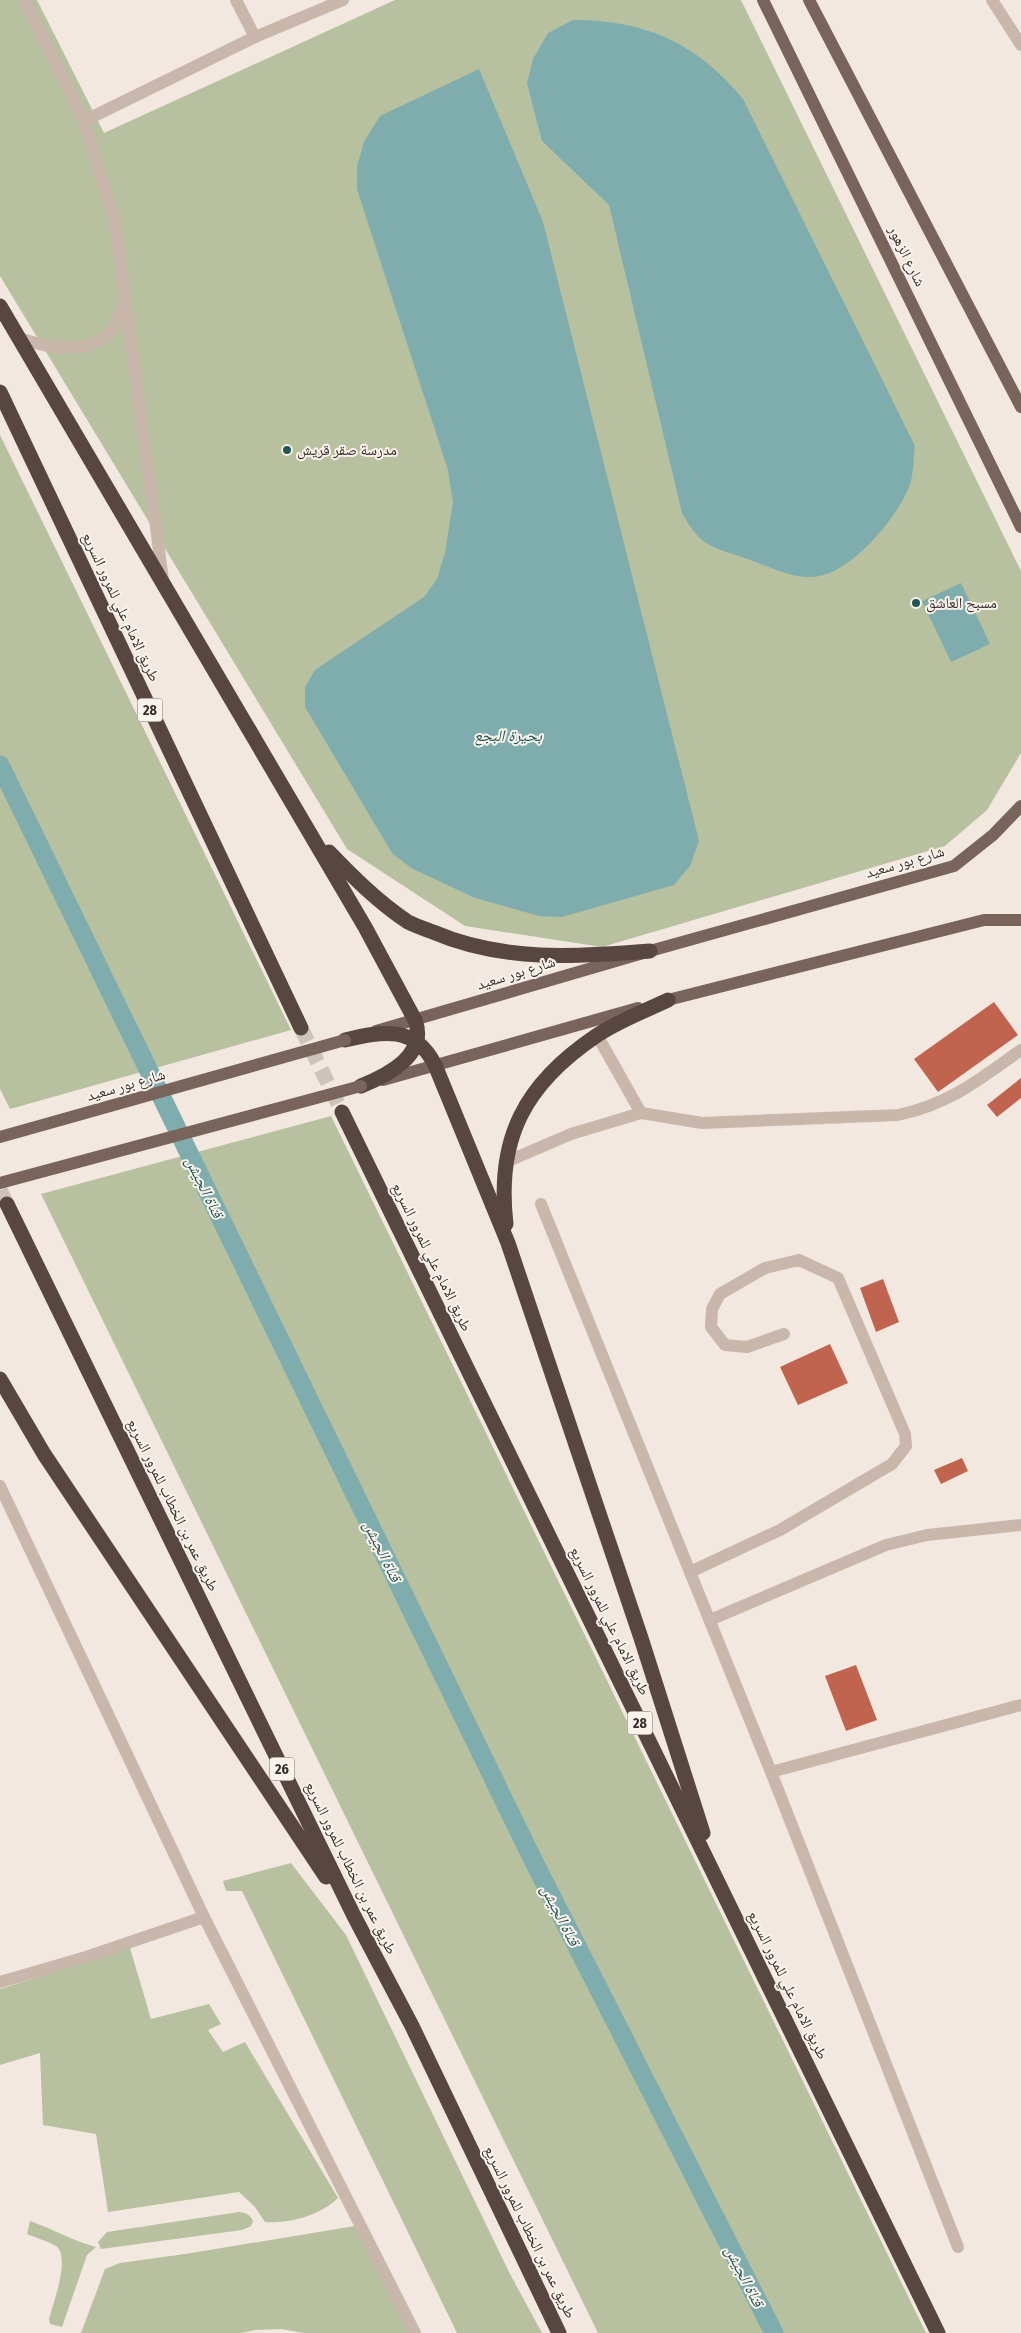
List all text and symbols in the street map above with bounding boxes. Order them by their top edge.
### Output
street label: شارع الزهور [883,222,929,290]
place label: مدرسة صقر قريش [297,441,397,460]
marker: مدرسة صقر قريش [281,444,293,456]
street label: طريق الامام علي للمرور السريع [76,529,164,686]
place label: مسبح العاشق [926,594,997,613]
marker: مسبح العاشق [910,597,922,609]
road number: 28 [138,698,162,722]
water label: بحيرة البجع [474,726,542,746]
street label: شارع بور سعيد [864,842,947,883]
street label: شارع بور سعيد [475,953,558,994]
street label: شارع بور سعيد [85,1065,168,1106]
water label: قناة الجيش [181,1154,228,1223]
street label: طريق الامام علي للمرور السريع [386,1180,476,1335]
street label: طريق عمر بن الخطاب للمرور السريع [122,1416,223,1595]
water label: قناة الجيش [359,1518,406,1587]
street label: طريق الامام علي للمرور السريع [564,1544,654,1699]
road number: 28 [628,1712,652,1735]
road number: 26 [270,1758,294,1780]
street label: طريق عمر بن الخطاب للمرور السريع [300,1779,401,1958]
water label: قناة الجيش [536,1882,585,1951]
street label: طريق الامام علي للمرور السريع [742,1908,832,2063]
street label: طريق عمر بن الخطاب للمرور السريع [479,2143,580,2322]
water label: قناة الجيش [720,2243,769,2312]

